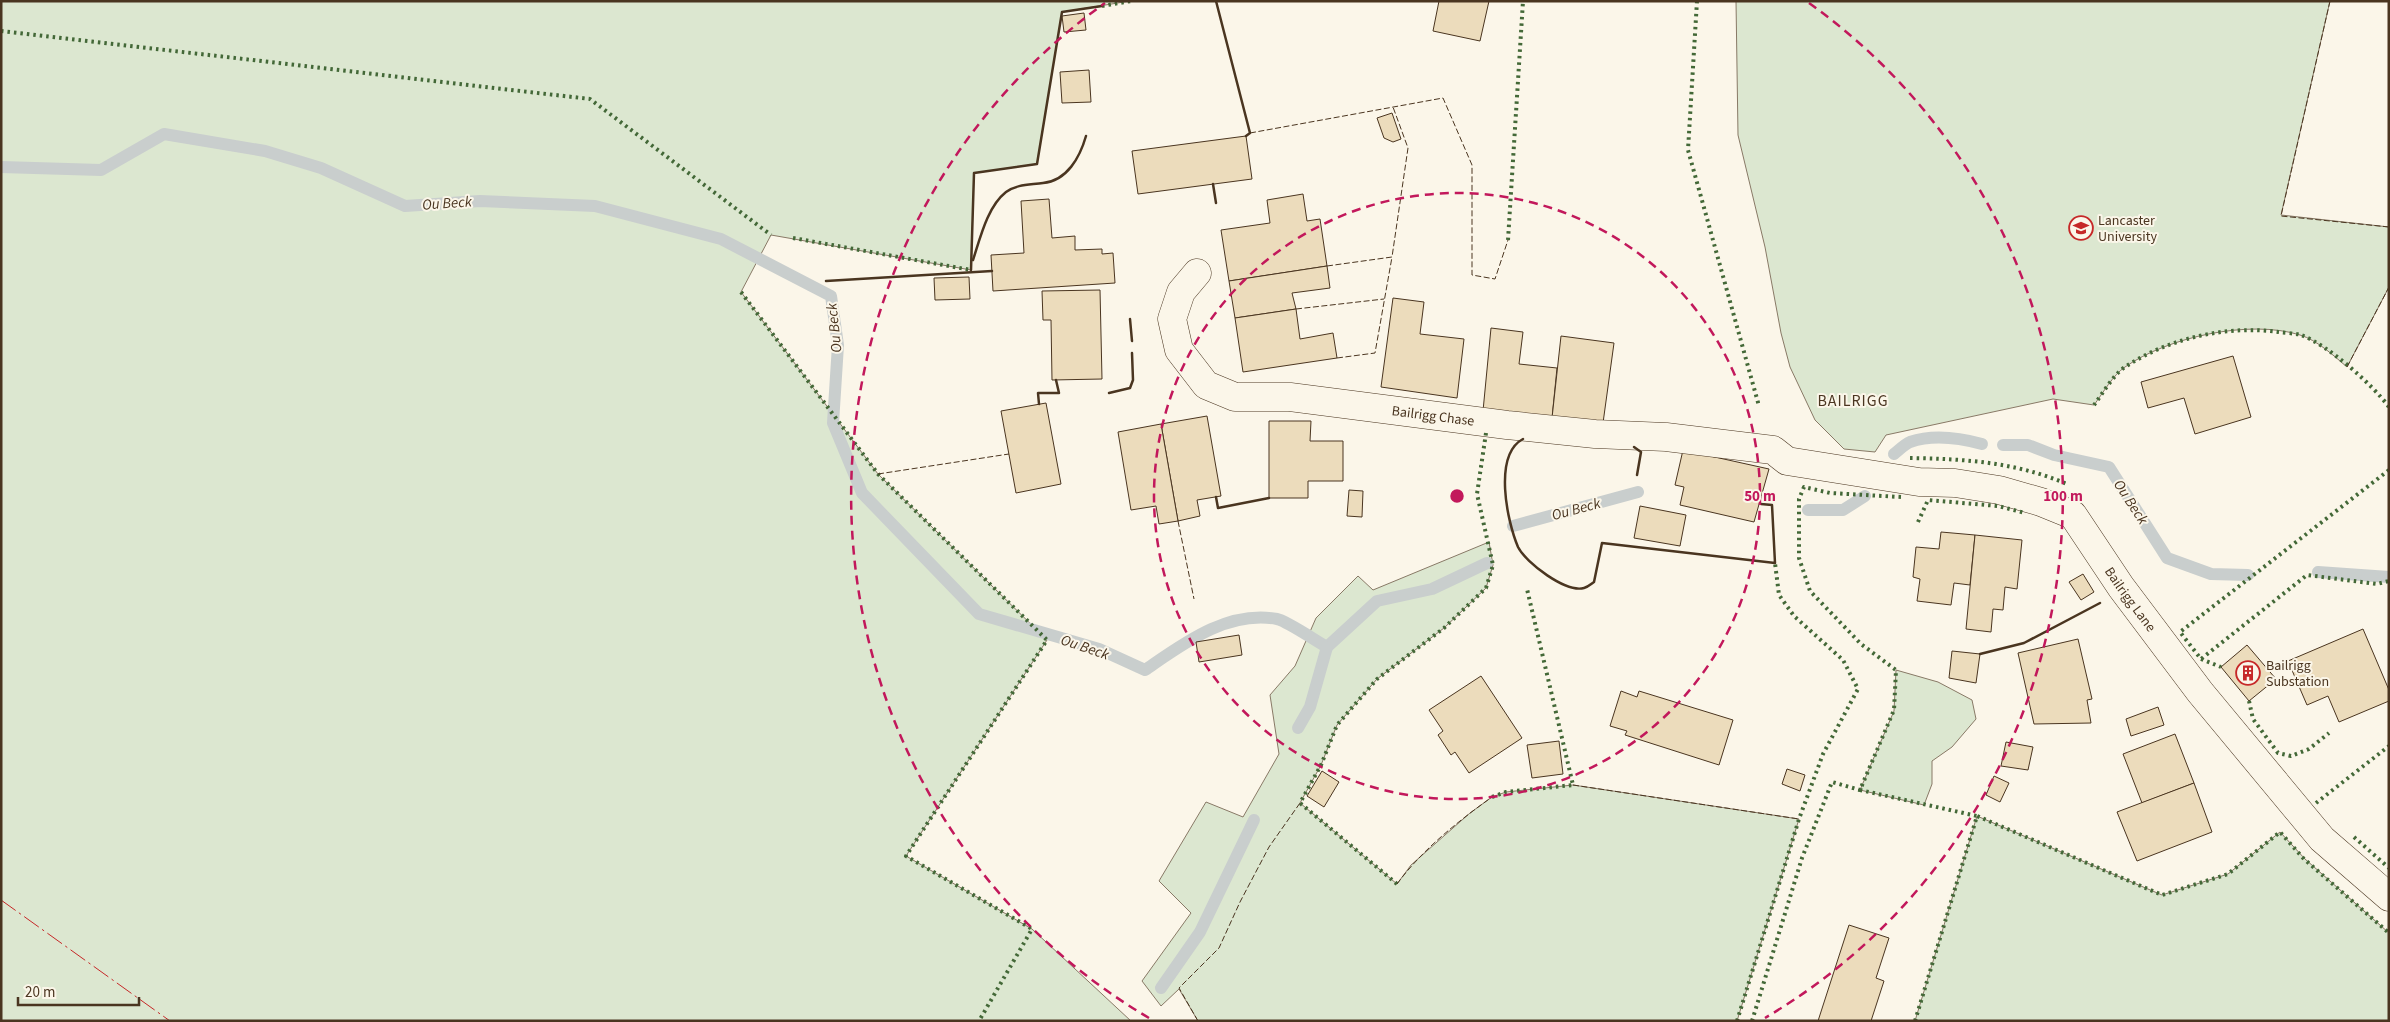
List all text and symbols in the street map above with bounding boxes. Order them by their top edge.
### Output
water label: Ou Beck [421,191,473,216]
place label: Lancaster University [2098,211,2157,247]
school or university icon: Lancaster University [2068,215,2094,241]
water label: Ou Beck [821,301,848,354]
district label: BAILRIGG [1817,390,1889,412]
street label: Bailrigg Chase [1391,401,1476,432]
water label: Ou Beck [2108,476,2153,530]
text: 50 m [1744,486,1776,507]
text: 100 m [2043,486,2083,507]
centre of rings [1448,487,1466,505]
water label: Ou Beck [1549,493,1604,526]
street label: Bailrigg Lane [2099,563,2160,636]
water label: Ou Beck [1058,629,1113,666]
place label: Bailrigg Substation [2266,656,2329,692]
building icon: Bailrigg Substation [2235,660,2261,686]
scale bar [18,974,139,1006]
text: 20 m [25,982,55,1003]

